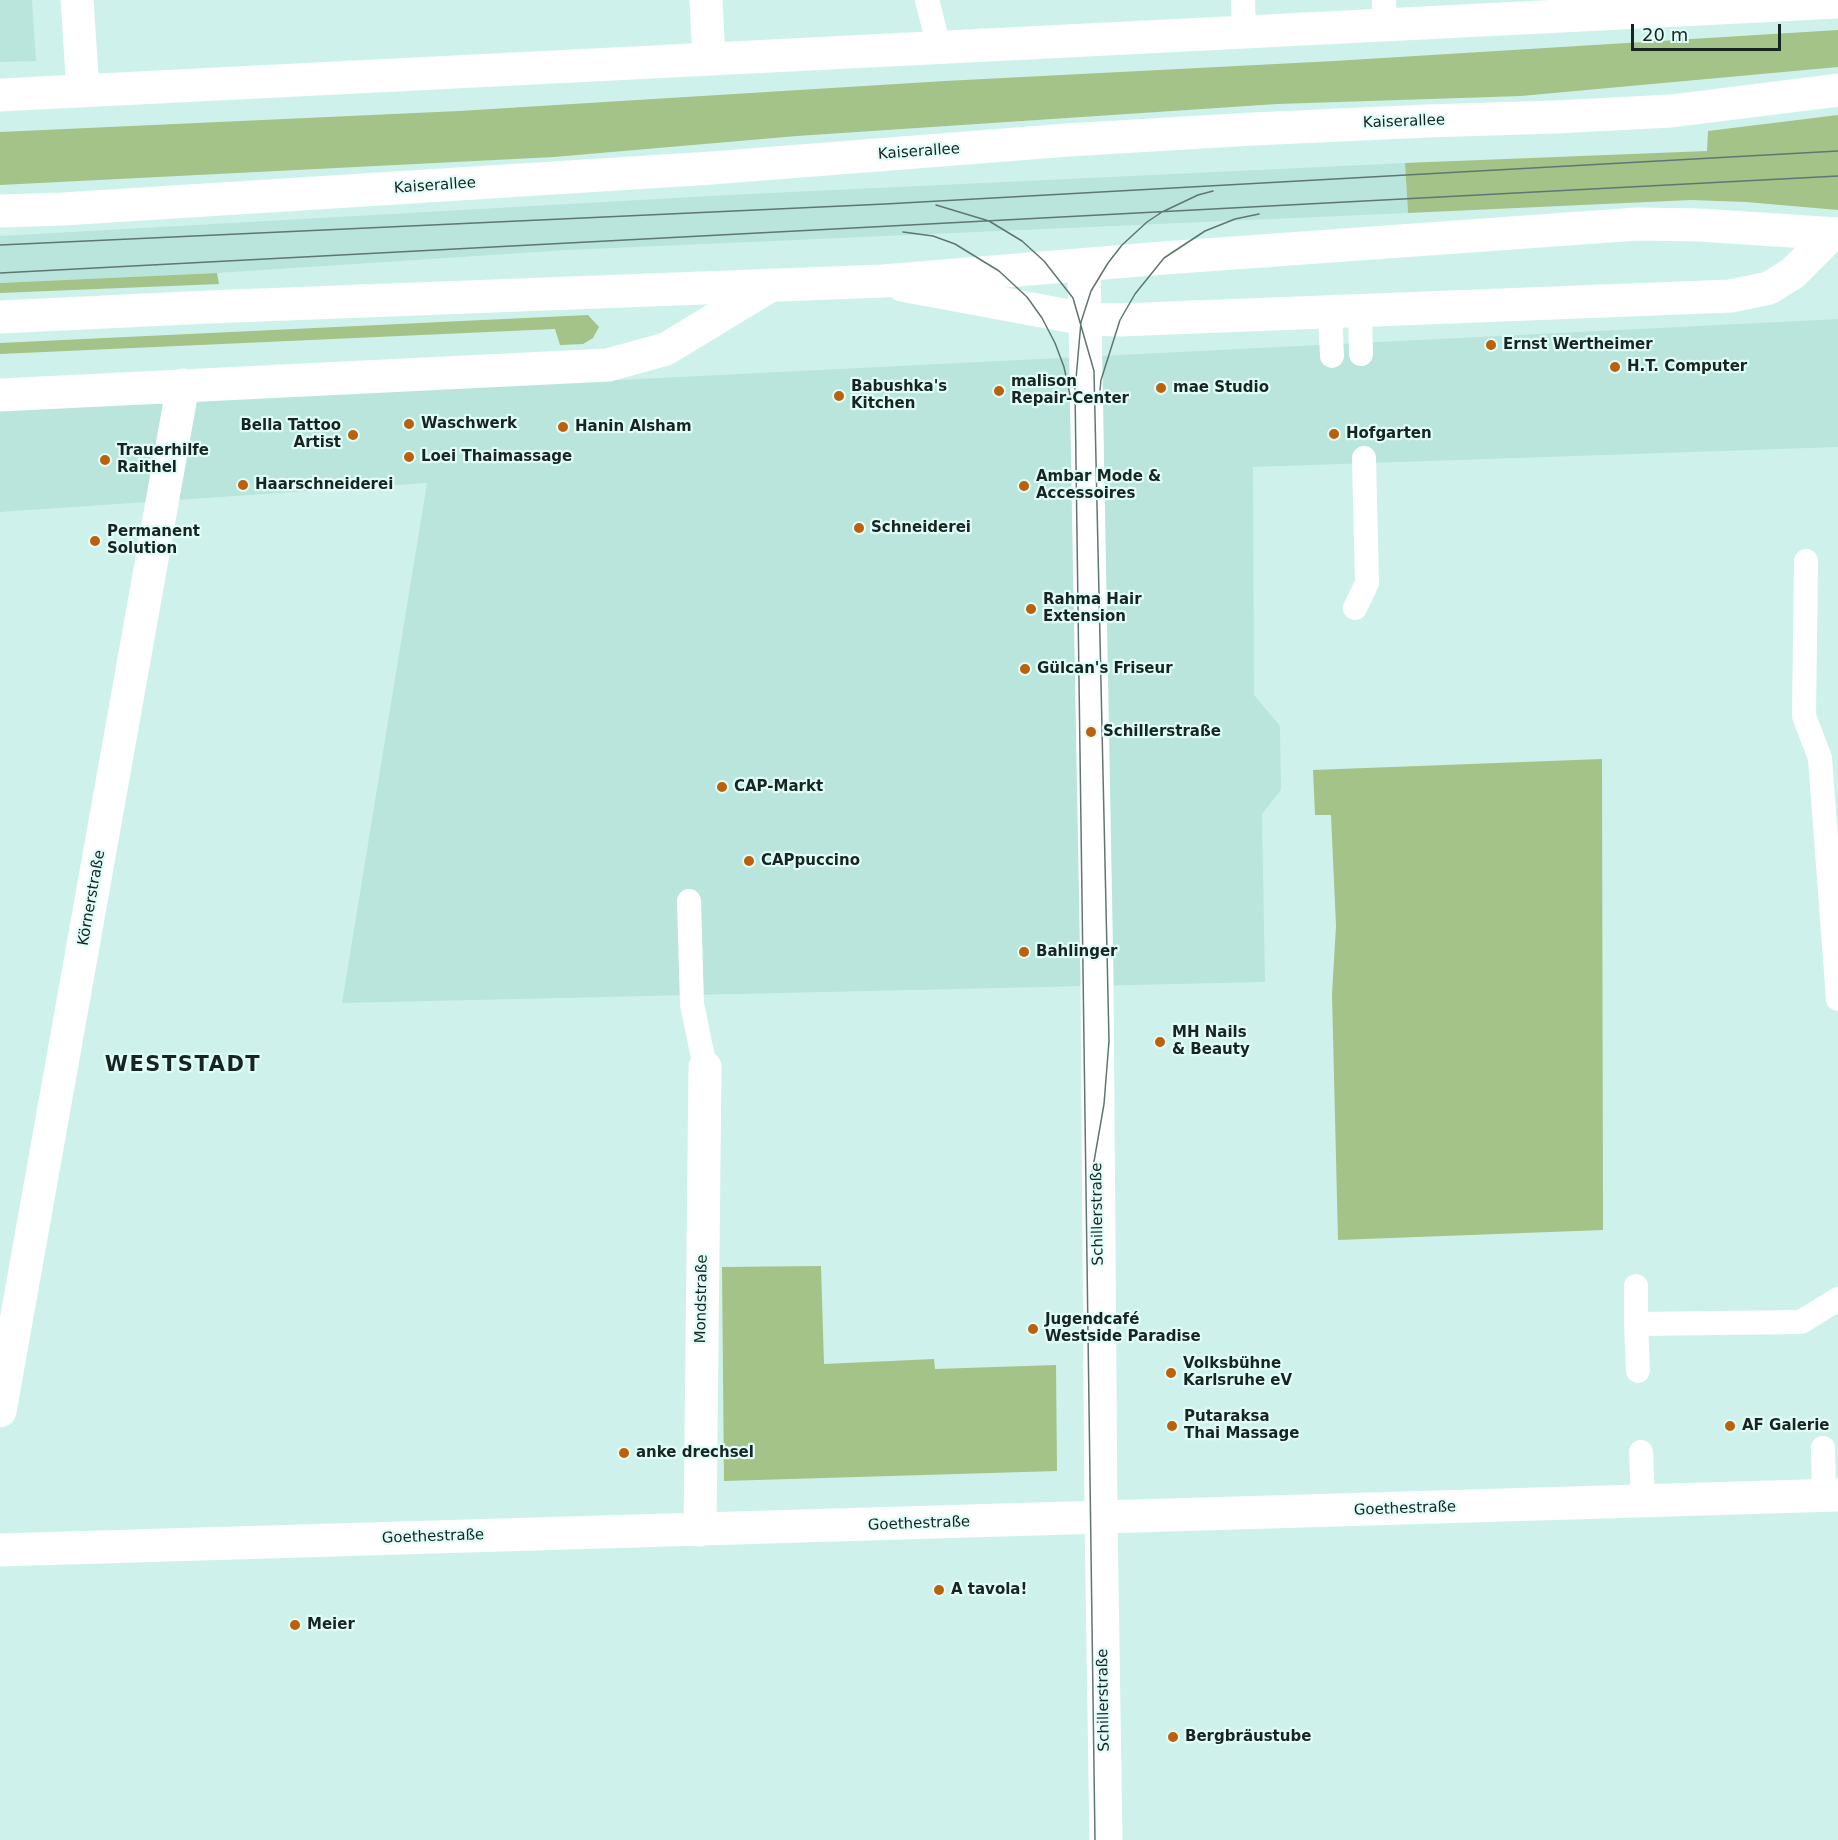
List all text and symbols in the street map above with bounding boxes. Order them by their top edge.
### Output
scale bar [1634,12,1784,50]
text: 20 m [1642,24,1688,45]
street label: Kaiserallee [1363,112,1445,132]
street label: Kaiserallee [877,140,961,164]
street label: Kaiserallee [393,174,477,198]
place label: Ernst Wertheimer [1503,336,1653,354]
marker: Ernst Wertheimer [1484,338,1498,352]
place label: H.T. Computer [1627,358,1747,376]
marker: H.T. Computer [1608,360,1622,374]
place label: malison Repair-Center [1011,373,1129,408]
place label: Babushka's Kitchen [851,378,947,413]
place label: mae Studio [1173,379,1269,397]
marker: mae Studio [1154,381,1168,395]
marker: malison Repair-Center [992,384,1006,398]
marker: Babushka's Kitchen [832,389,846,403]
place label: Waschwerk [421,415,517,433]
place label: Bella Tattoo Artist [240,417,341,452]
marker: Waschwerk [402,417,416,431]
place label: Hanin Alsham [575,418,692,436]
marker: Hanin Alsham [556,420,570,434]
place label: Hofgarten [1346,425,1432,443]
marker: Hofgarten [1327,427,1341,441]
marker: Bella Tattoo Artist [346,428,360,442]
place label: Trauerhilfe Raithel [117,442,209,477]
place label: Loei Thaimassage [421,448,572,466]
marker: Loei Thaimassage [402,450,416,464]
marker: Trauerhilfe Raithel [98,453,112,467]
place label: Ambar Mode & Accessoires [1036,468,1161,503]
place label: Haarschneiderei [255,476,393,494]
marker: Haarschneiderei [236,478,250,492]
marker: Ambar Mode & Accessoires [1017,479,1031,493]
place label: Schneiderei [871,519,971,537]
marker: Schneiderei [852,521,866,535]
place label: Permanent Solution [107,523,200,558]
marker: Permanent Solution [88,534,102,548]
place label: Rahma Hair Extension [1043,591,1142,626]
marker: Rahma Hair Extension [1024,602,1038,616]
place label: Gülcan's Friseur [1037,660,1173,678]
marker: Gülcan's Friseur [1018,662,1032,676]
place label: Schillerstraße [1103,723,1221,741]
marker: Schillerstraße [1084,725,1098,739]
place label: CAP-Markt [734,778,823,796]
marker: CAP-Markt [715,780,729,794]
street label: Körnerstraße [75,849,109,947]
place label: CAPpuccino [761,852,860,870]
marker: CAPpuccino [742,854,756,868]
place label: Bahlinger [1036,943,1118,961]
marker: Bahlinger [1017,945,1031,959]
place label: MH Nails & Beauty [1172,1024,1250,1059]
marker: MH Nails & Beauty [1153,1035,1167,1049]
district label: WESTSTADT [105,1053,261,1079]
street label: Schillerstraße [1088,1162,1108,1266]
street label: Mondstraße [692,1254,712,1344]
place label: Jugendcafé Westside Paradise [1045,1311,1201,1346]
marker: Jugendcafé Westside Paradise [1026,1322,1040,1336]
place label: Volksbühne Karlsruhe eV [1183,1355,1292,1390]
marker: Volksbühne Karlsruhe eV [1164,1366,1178,1380]
place label: Putaraksa Thai Massage [1184,1408,1299,1443]
place label: AF Galerie [1742,1417,1830,1435]
marker: Putaraksa Thai Massage [1165,1419,1179,1433]
marker: AF Galerie [1723,1419,1737,1433]
place label: anke drechsel [636,1444,754,1462]
marker: anke drechsel [617,1446,631,1460]
street label: Goethestraße [1354,1498,1456,1520]
street label: Goethestraße [868,1513,970,1535]
street label: Goethestraße [382,1526,484,1548]
place label: A tavola! [951,1581,1027,1599]
marker: A tavola! [932,1583,946,1597]
place label: Meier [307,1616,355,1634]
marker: Meier [288,1618,302,1632]
street label: Schillerstraße [1094,1648,1114,1752]
place label: Bergbräustube [1185,1728,1311,1746]
marker: Bergbräustube [1166,1730,1180,1744]

